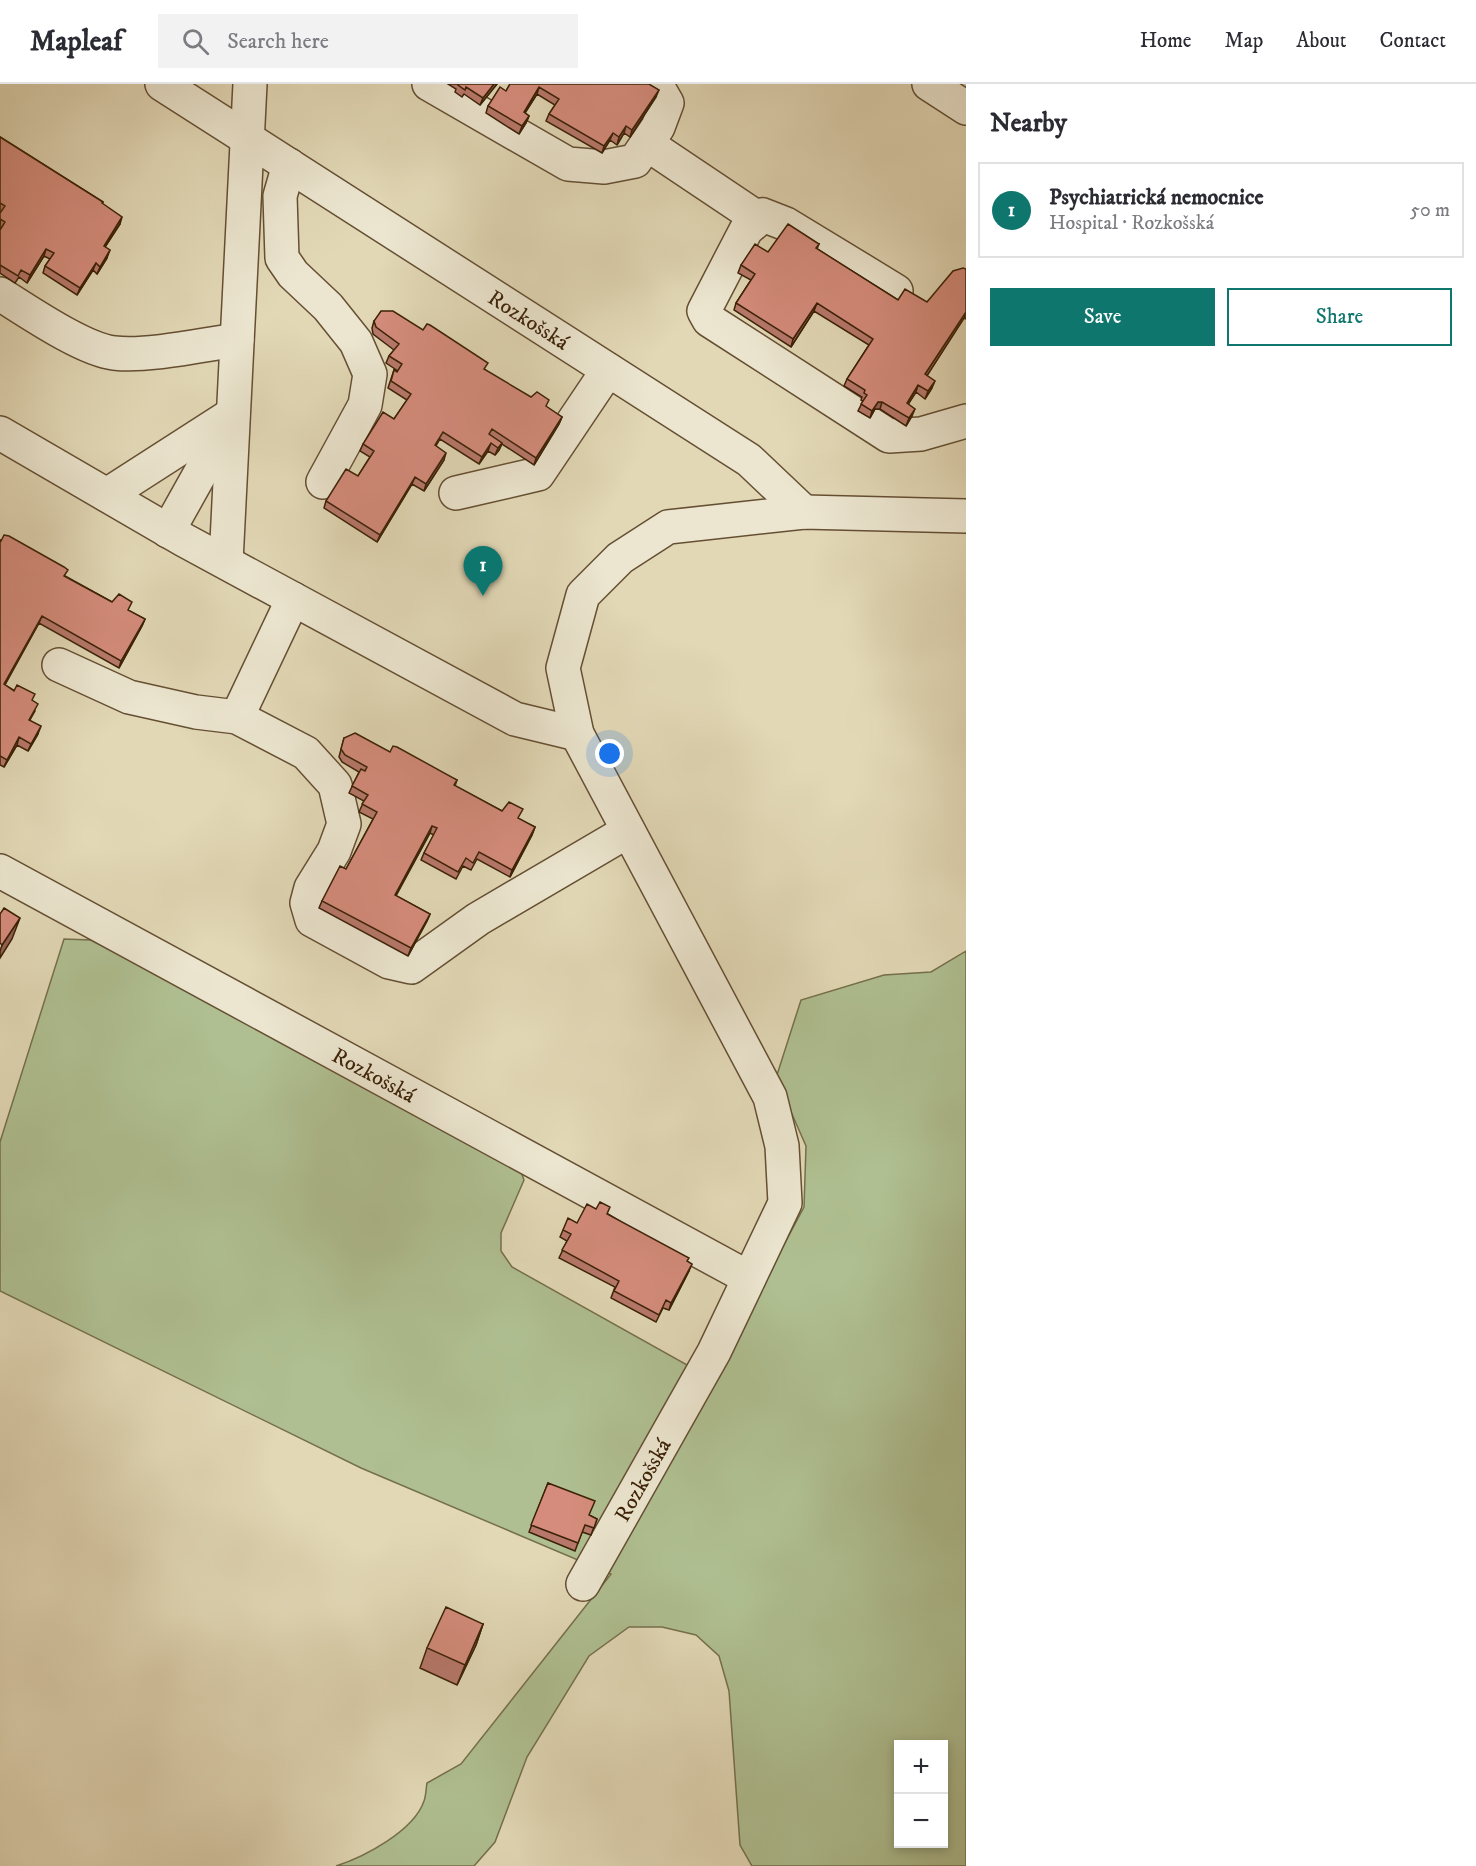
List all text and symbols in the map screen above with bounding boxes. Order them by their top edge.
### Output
search box [158,14,578,68]
text: Mapleaf [30,24,122,59]
icon: search [179,25,212,58]
text: Search here [227,28,329,55]
text: Home [1140,28,1192,54]
text: Map [1225,28,1263,54]
text: About [1296,28,1347,54]
text: Contact [1380,28,1446,54]
text: Nearby [990,107,1067,140]
text: Psychiatrická nemocnice [1049,184,1264,211]
text: 1 [1008,198,1015,223]
text: 50 m [1410,198,1450,223]
text: Hospital · Rozkošská [1049,211,1214,236]
street label: Rozkošská [483,284,575,357]
button: Save [990,288,1215,346]
button: Share [1227,288,1452,346]
pin: 1 [464,546,502,596]
your location [595,739,624,768]
street label: Rozkošská [327,1042,421,1110]
street label: Rozkošská [609,1433,678,1527]
map controls [894,1740,948,1848]
button: + [894,1740,948,1794]
button: − [894,1794,948,1848]

